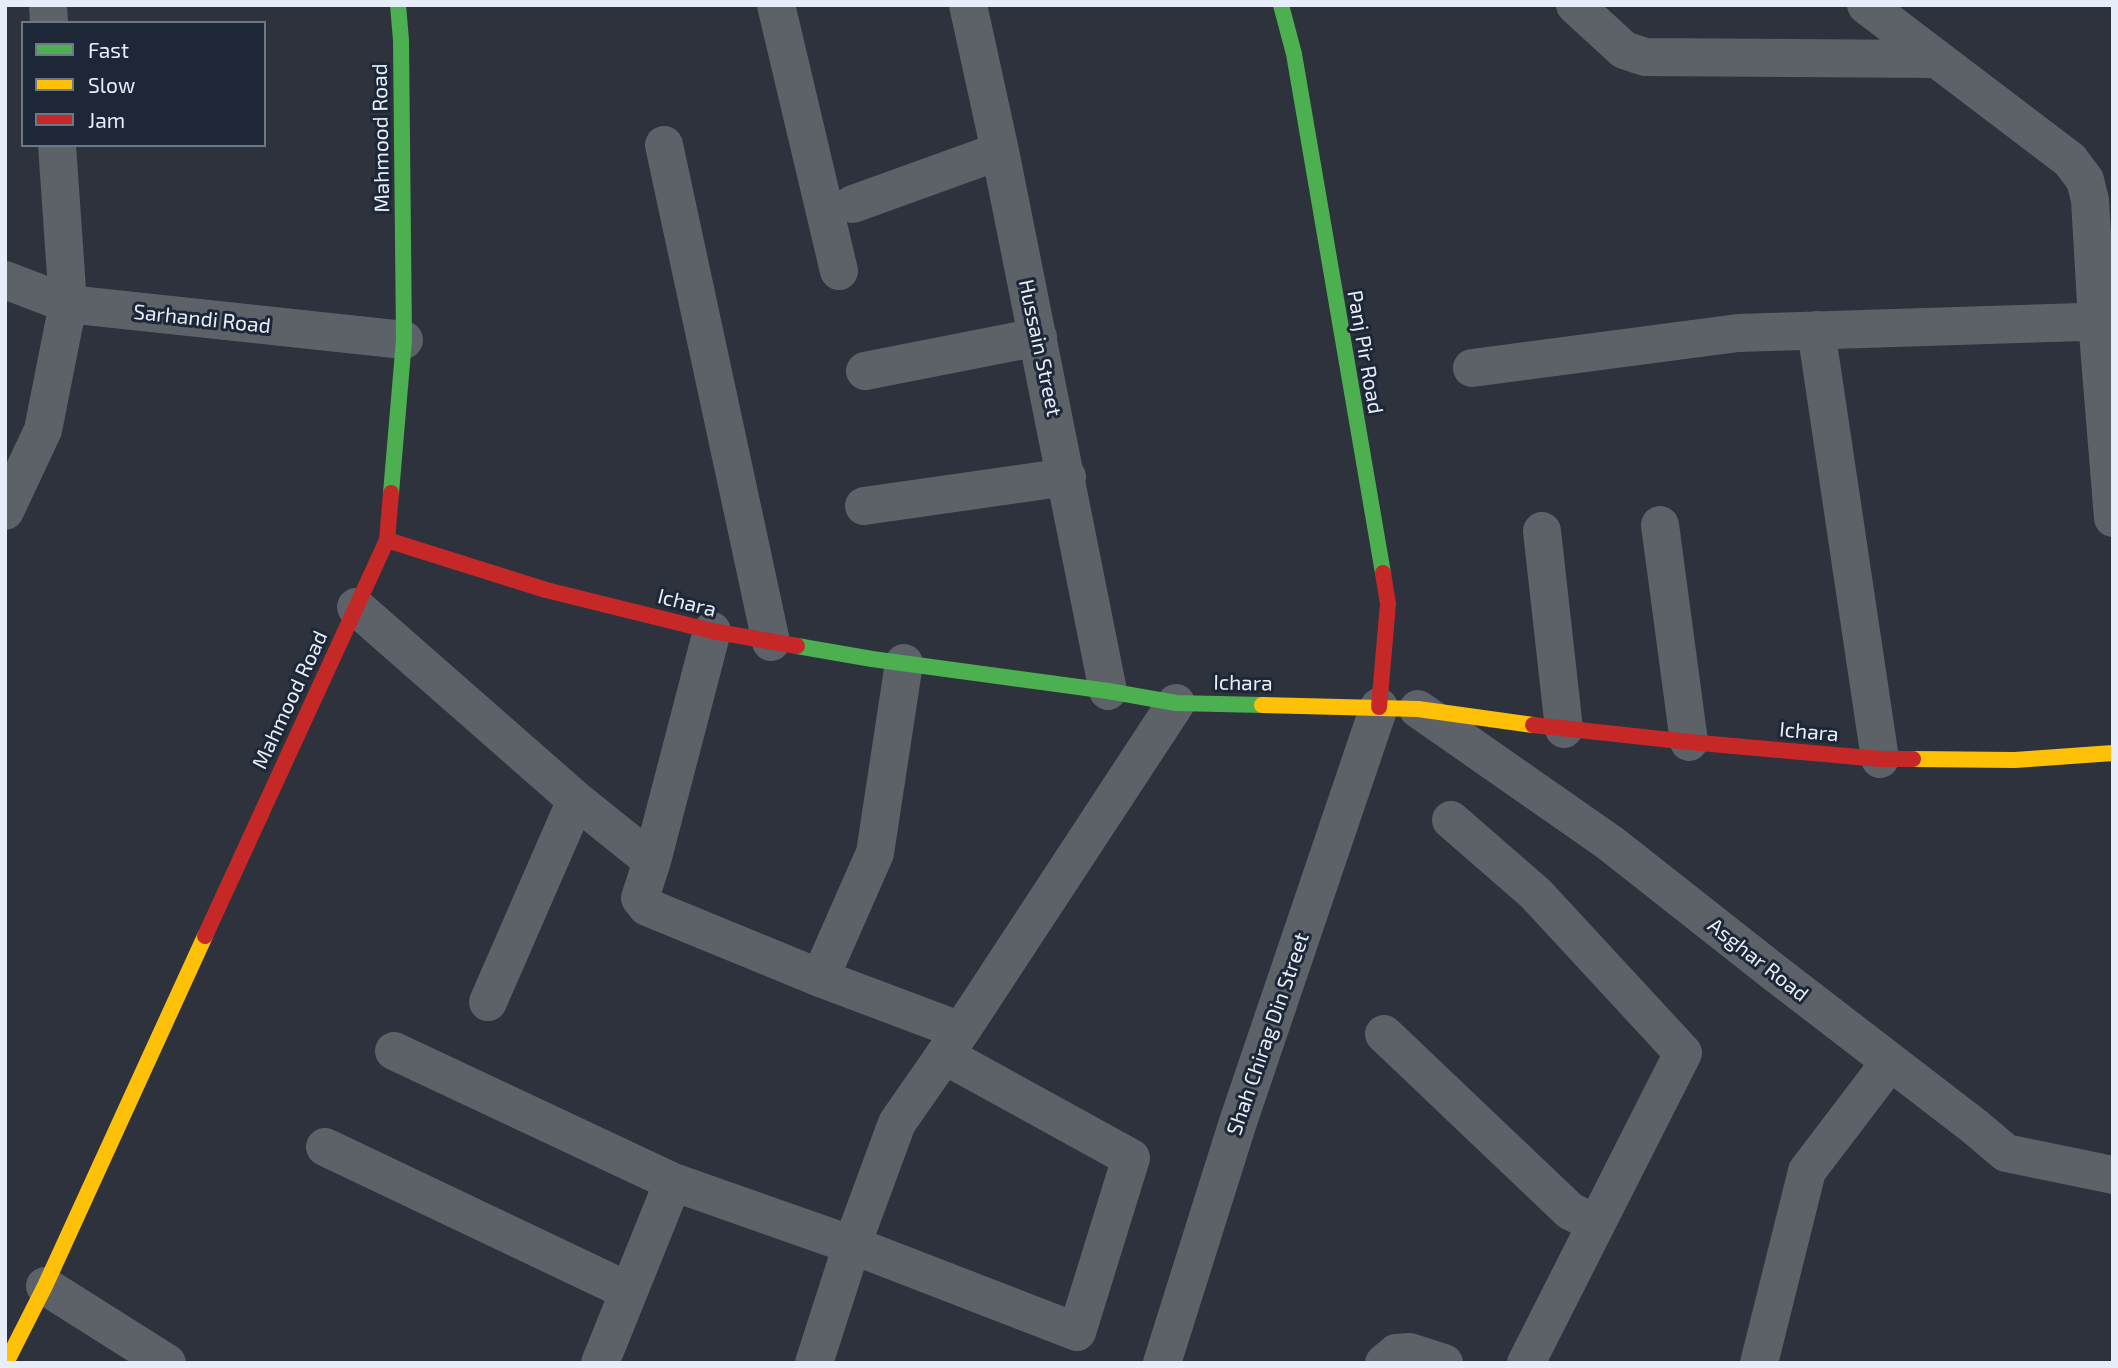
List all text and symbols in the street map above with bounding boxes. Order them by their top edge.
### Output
legend [21,21,266,147]
text: Fast [88,37,129,62]
street label: Mahmood Road [367,63,395,213]
text: Slow [88,72,135,97]
text: Jam [88,107,125,132]
street label: Hussain Street [1013,277,1067,419]
street label: Panj Pir Road [1342,288,1388,416]
street label: Sarhandi Road [132,299,272,339]
street label: Ichara [655,584,719,622]
street label: Mahmood Road [247,627,333,773]
street label: Ichara [1213,670,1273,696]
street label: Ichara [1778,717,1840,747]
street label: Asghar Road [1703,913,1813,1007]
street label: Shah Chirag Din Street [1221,929,1315,1139]

